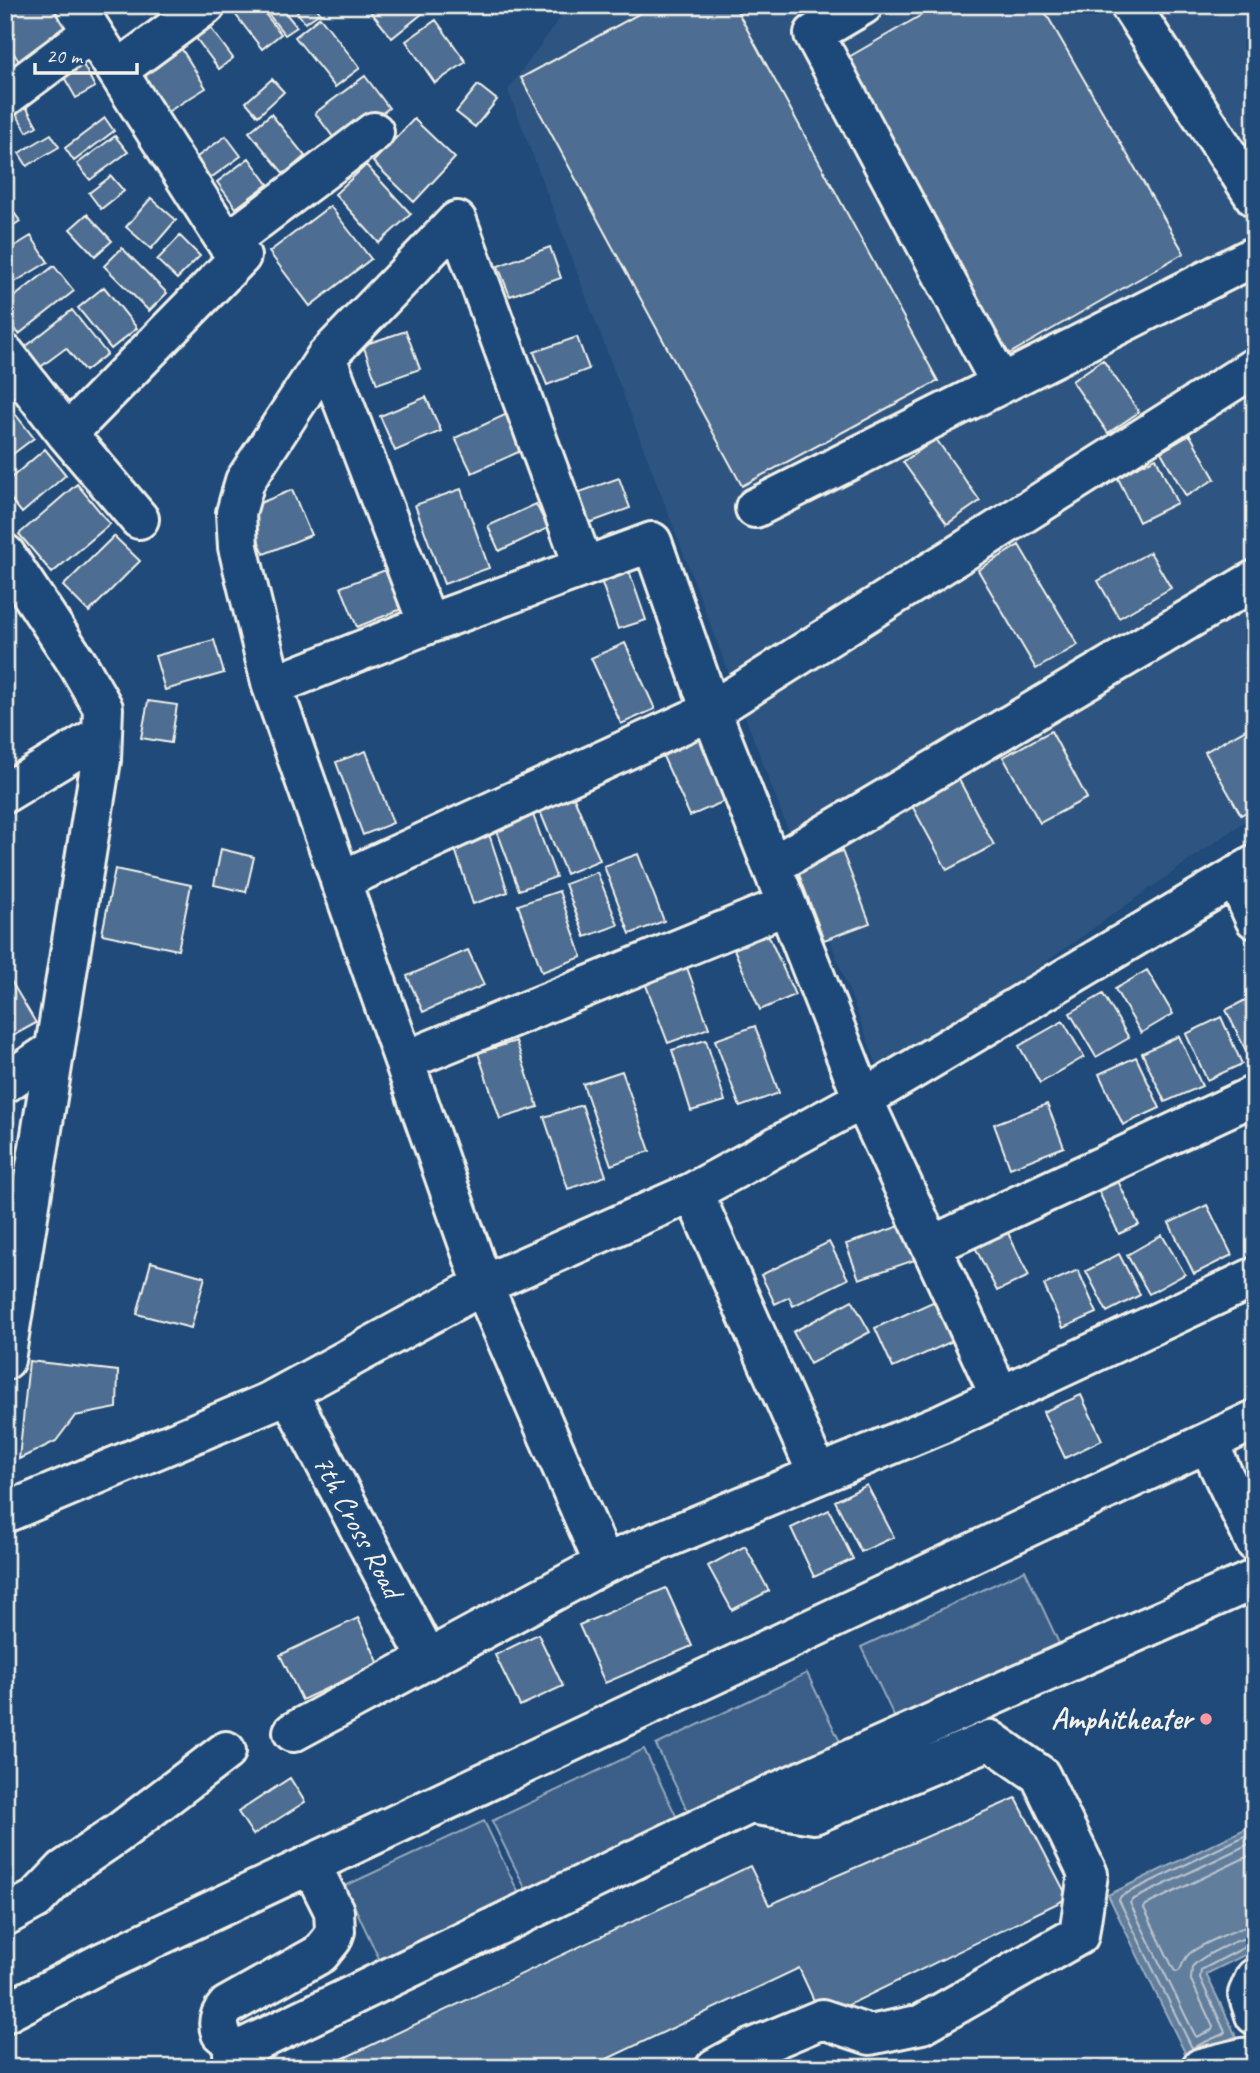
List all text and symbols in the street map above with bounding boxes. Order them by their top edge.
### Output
scale bar [35,32,136,76]
text: 20 m [46,43,84,69]
street label: 7th Cross Road [304,1448,414,1608]
place label: Amphitheater [1051,1700,1195,1738]
marker: Amphitheater [1198,1711,1214,1727]

